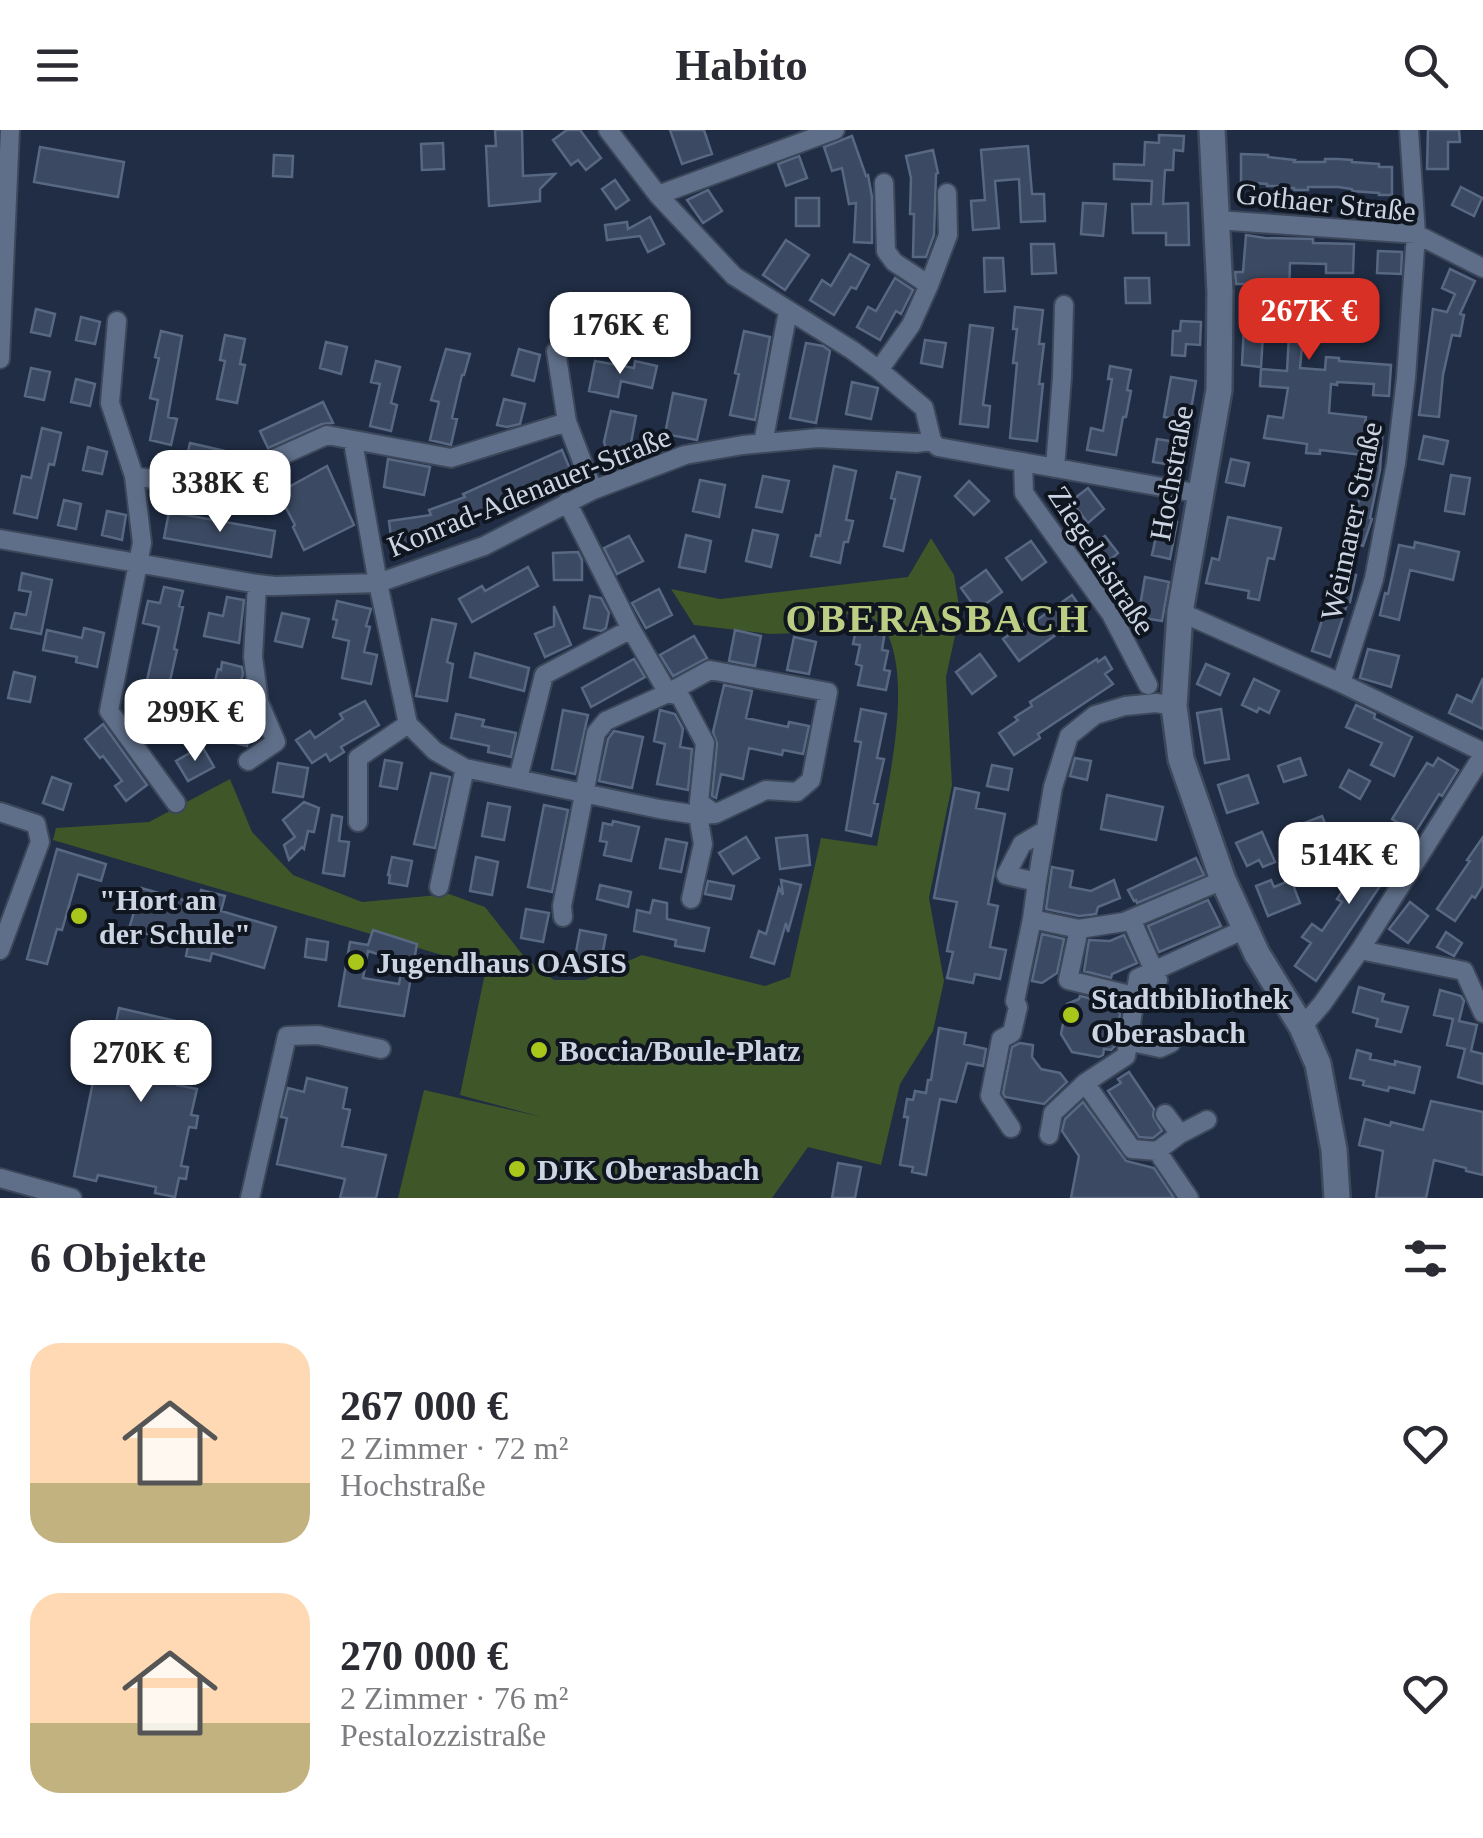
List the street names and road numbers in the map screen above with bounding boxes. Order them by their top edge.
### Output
street label: Gothaer Straße [1234,176,1418,228]
street label: Hochstraße [1143,403,1199,543]
street label: Konrad-Adenauer-Straße [383,419,675,563]
street label: Weimarer Straße [1314,419,1388,623]
street label: Ziegeleistraße [1042,480,1162,640]

